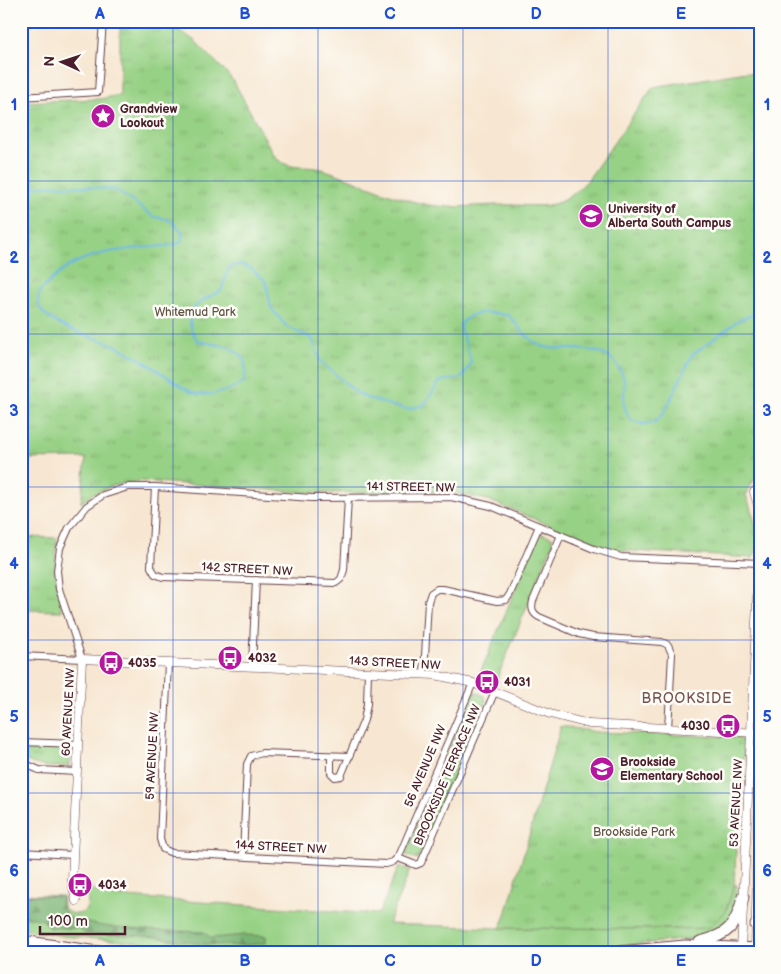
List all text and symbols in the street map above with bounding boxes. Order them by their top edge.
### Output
text: A [94,5,105,24]
text: B [239,5,251,24]
text: C [384,5,396,24]
text: D [530,5,542,24]
text: E [676,5,686,24]
north arrow [38,38,88,88]
text: N [41,56,58,67]
text: 1 [11,96,17,115]
text: 1 [764,96,770,115]
place label: Grandview Lookout [120,102,177,131]
place icon: Grandview Lookout [90,103,116,129]
place label: University of Alberta South Campus [607,202,731,231]
school or university icon: University of Alberta South Campus [578,203,604,229]
text: 2 [9,249,19,268]
text: 2 [762,249,772,268]
park label: Whitemud Park [154,305,236,320]
text: 3 [9,402,19,421]
text: 3 [762,402,772,421]
street label: 141 STREET NW [366,479,456,496]
text: 4 [9,555,19,574]
text: 4 [762,555,772,574]
street label: 142 STREET NW [201,560,293,579]
bus stop icon: 4032 [217,645,243,671]
bus stop icon: 4035 [98,650,124,676]
place label: 4032 [248,651,278,666]
street label: 143 STREET NW [349,654,441,673]
place label: 4035 [128,656,157,671]
street label: 60 AVENUE NW [59,667,78,757]
bus stop icon: 4031 [474,669,500,695]
place label: 4031 [504,675,531,690]
district label: BROOKSIDE [641,690,733,707]
street label: BROOKSIDE TERRACE NW [411,702,484,848]
text: 5 [9,708,19,727]
text: 5 [762,708,772,727]
street label: 59 AVENUE NW [143,712,162,800]
bus stop icon: 4030 [715,713,741,739]
place label: 4030 [681,719,710,734]
street label: 56 AVENUE NW [401,723,450,810]
place label: Brookside Elementary School [620,755,723,784]
school or university icon: Brookside Elementary School [589,756,615,782]
street label: 53 AVENUE NW [727,759,746,847]
park label: Brookside Park [593,825,675,840]
street label: 144 STREET NW [235,838,327,857]
text: 6 [9,862,19,881]
text: 6 [762,862,772,881]
bus stop icon: 4034 [67,872,93,898]
place label: 4034 [98,878,127,893]
scale bar [40,904,125,936]
text: 100 m [48,912,88,931]
text: A [94,952,105,971]
text: B [239,952,251,971]
text: C [384,952,396,971]
text: D [530,952,542,971]
text: E [676,952,686,971]

